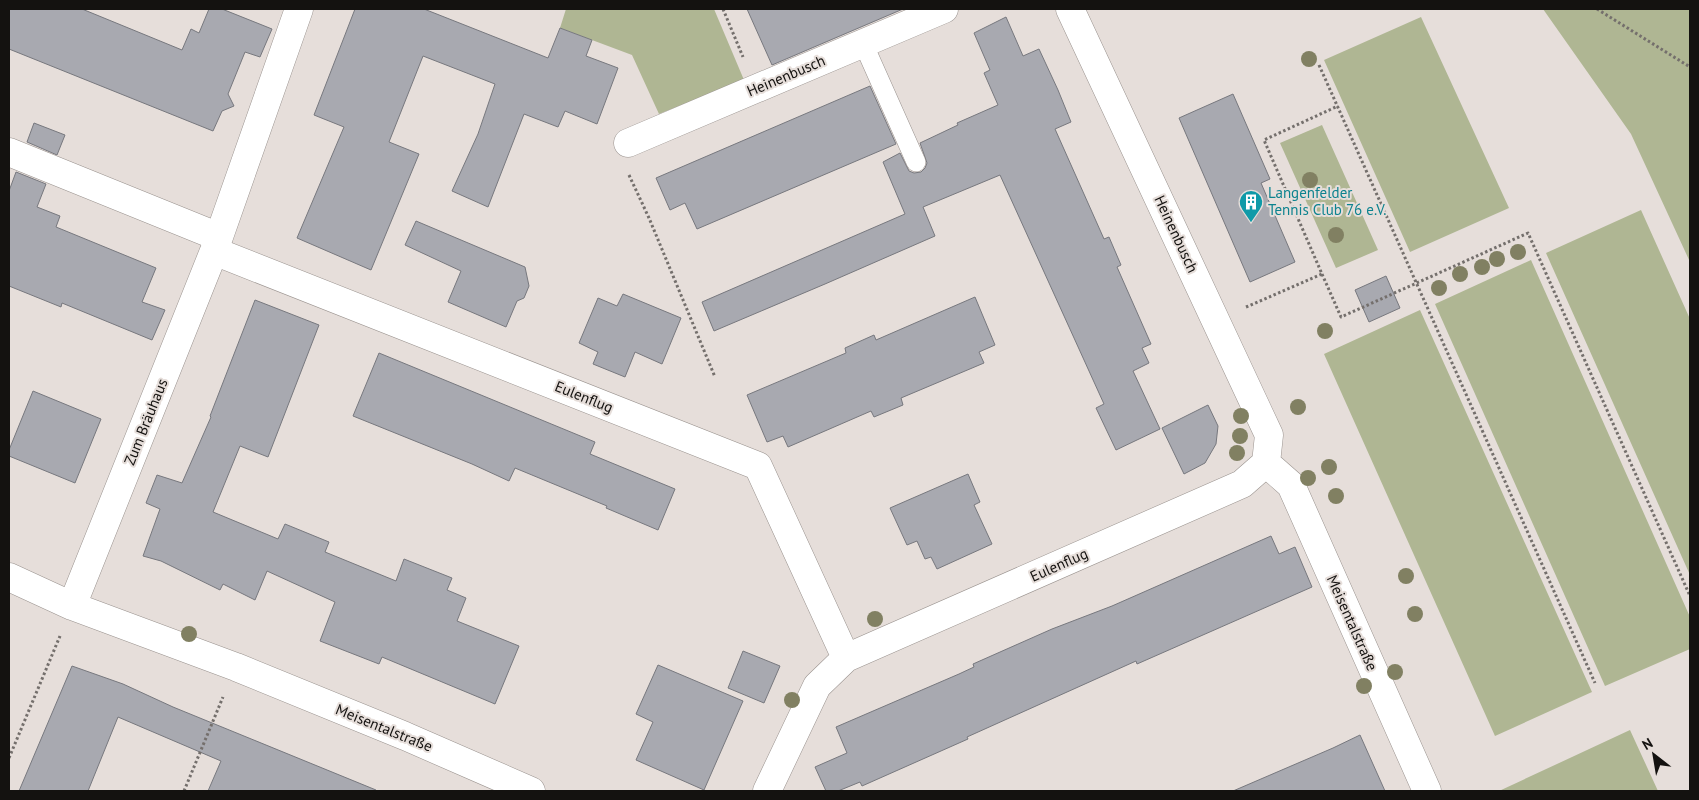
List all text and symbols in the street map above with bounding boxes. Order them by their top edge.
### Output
street label: Heinenbusch [744,51,828,101]
place label: Langenfelder Tennis Club 76 e.V. [1268,183,1387,219]
building icon: Langenfelder Tennis Club 76 e.V. [1238,189,1264,223]
street label: Heinenbusch [1150,192,1203,276]
street label: Zum Bräuhaus [120,376,171,468]
street label: Eulenflug [552,376,616,417]
street label: Eulenflug [1027,543,1091,586]
street label: Meisentalstraße [1323,572,1382,674]
street label: Meisentalstraße [333,699,435,756]
north arrow [1629,730,1679,780]
text: N [1639,734,1656,754]

